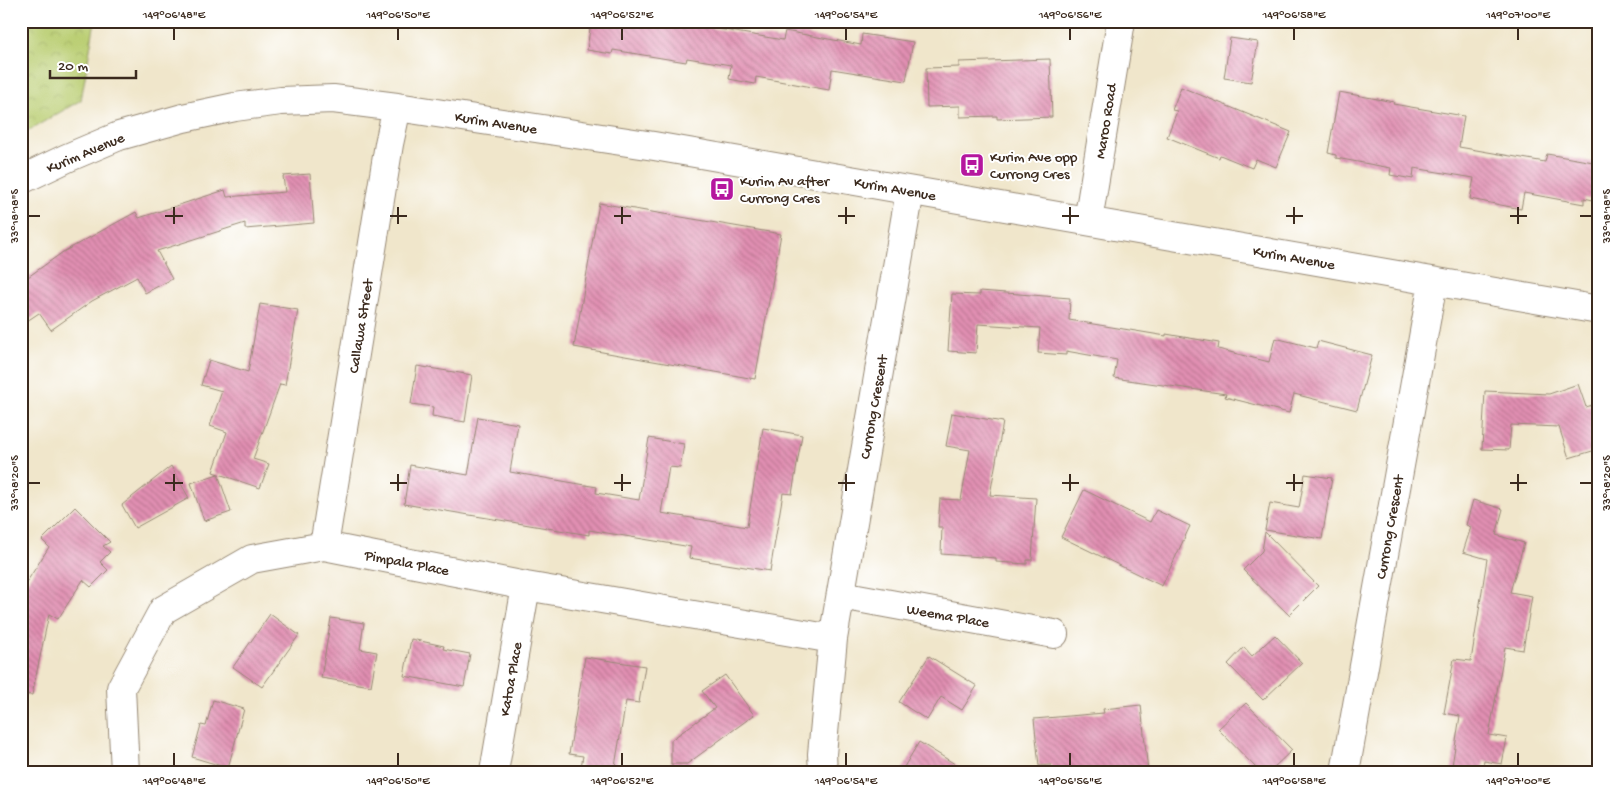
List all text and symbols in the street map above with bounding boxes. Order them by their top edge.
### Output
text: 149°06'48"E [142,9,206,23]
text: 149°06'50"E [365,9,430,23]
text: 149°06'52"E [590,9,654,23]
text: 149°06'54"E [814,9,878,23]
text: 149°06'56"E [1038,9,1102,23]
text: 149°06'58"E [1261,9,1326,23]
text: 149°07'00"E [1485,9,1551,23]
scale bar [50,48,136,80]
text: 20 m [58,58,88,76]
street label: Maroo Road [1092,81,1122,160]
street label: Kurim Avenue [453,109,538,139]
street label: Kurim Avenue [44,129,128,178]
place label: Kurim Ave opp Currong Cres [990,149,1078,184]
bus stop icon: Kurim Ave opp Currong Cres [959,152,985,178]
place label: Kurim Av after Currong Cres [740,173,831,208]
street label: Kurim Avenue [852,174,937,206]
bus stop icon: Kurim Av after Currong Cres [709,176,735,202]
text: 33°18'18"S [9,188,23,244]
text: 33°18'18"S [1601,188,1615,244]
street label: Kurim Avenue [1251,243,1336,275]
street label: Callawa Street [346,276,379,375]
street label: Currong Crescent [857,352,893,461]
text: 33°18'20"S [9,455,23,512]
text: 33°18'20"S [1601,455,1615,512]
street label: Currong Crescent [1373,472,1409,581]
street label: Pimpala Place [362,547,451,581]
street label: Weema Place [905,601,991,633]
street label: Katoa Place [497,641,527,718]
text: 149°06'48"E [142,775,206,789]
text: 149°06'50"E [365,775,430,789]
text: 149°06'52"E [590,775,654,789]
text: 149°06'54"E [814,775,878,789]
text: 149°06'56"E [1038,775,1102,789]
text: 149°06'58"E [1261,775,1326,789]
text: 149°07'00"E [1485,775,1551,789]

